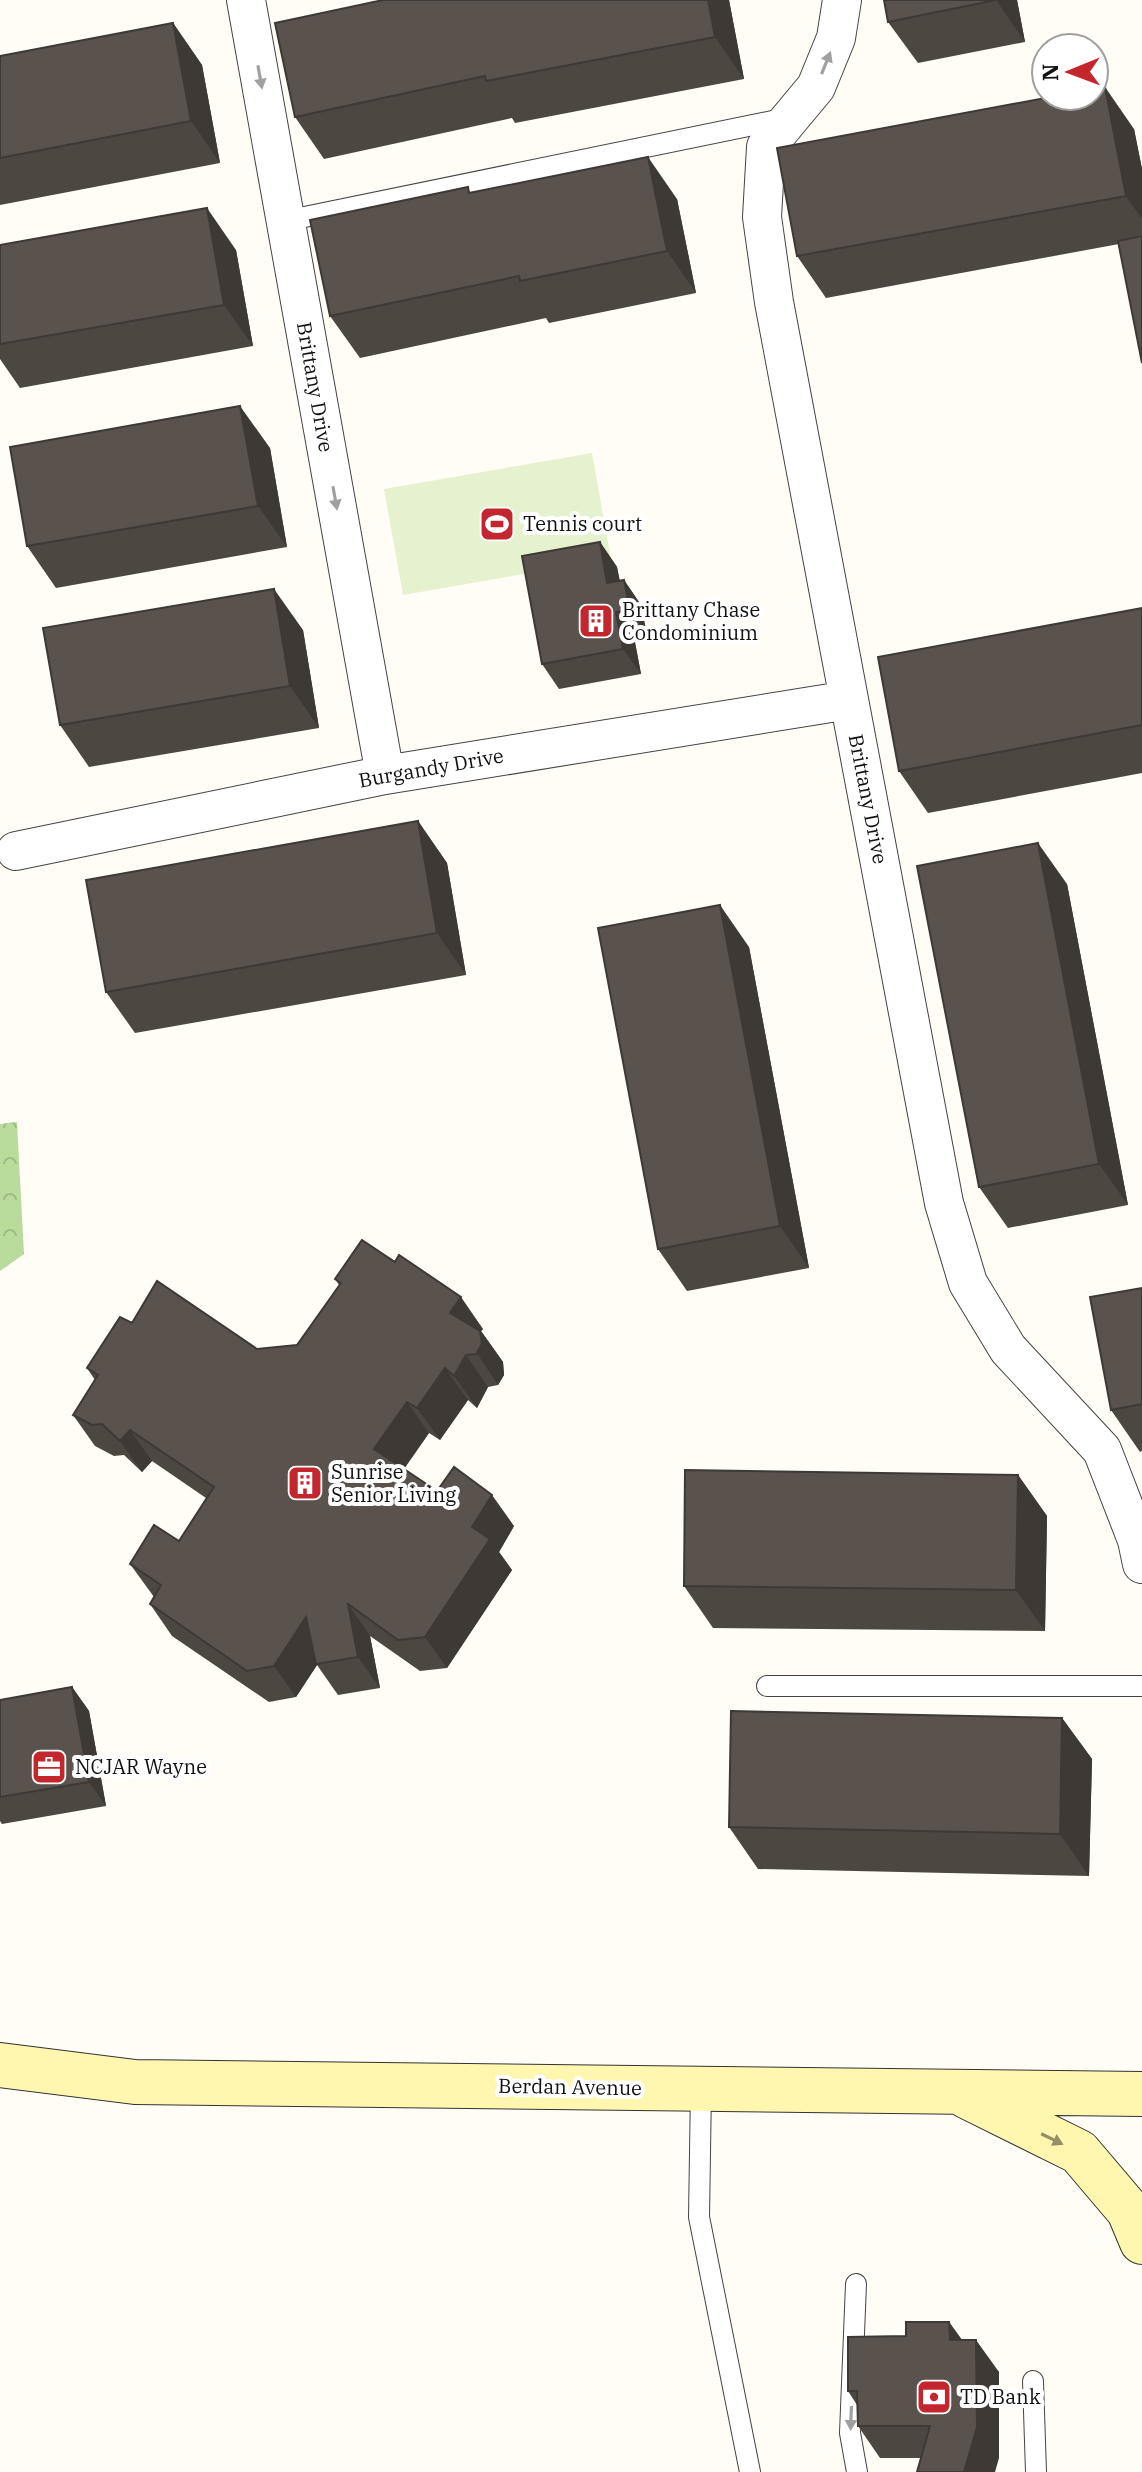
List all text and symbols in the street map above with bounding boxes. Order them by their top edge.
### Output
north arrow [1030,32,1110,112]
one-way arrow [820,51,833,75]
text: N [1035,63,1064,81]
one-way arrow [254,65,266,90]
street label: Brittany Drive [291,320,340,454]
one-way arrow [329,486,342,511]
sports icon: Tennis court [478,505,516,543]
place label: Tennis court [523,510,642,537]
place label: Brittany Chase Condominium [622,596,760,646]
building icon: Brittany Chase Condominium [577,602,615,640]
street label: Brittany Drive [843,732,894,866]
street label: Burgandy Drive [356,741,506,794]
place label: Sunrise Senior Living [331,1458,456,1508]
building icon: Sunrise Senior Living [286,1464,324,1502]
office icon: NCJAR Wayne [30,1748,68,1786]
place label: NCJAR Wayne [75,1753,207,1780]
street label: Berdan Avenue [498,2072,642,2101]
one-way arrow [1040,2132,1063,2145]
bank icon: TD Bank [915,2378,953,2416]
place label: TD Bank [960,2383,1041,2410]
one-way arrow [844,2406,857,2431]

